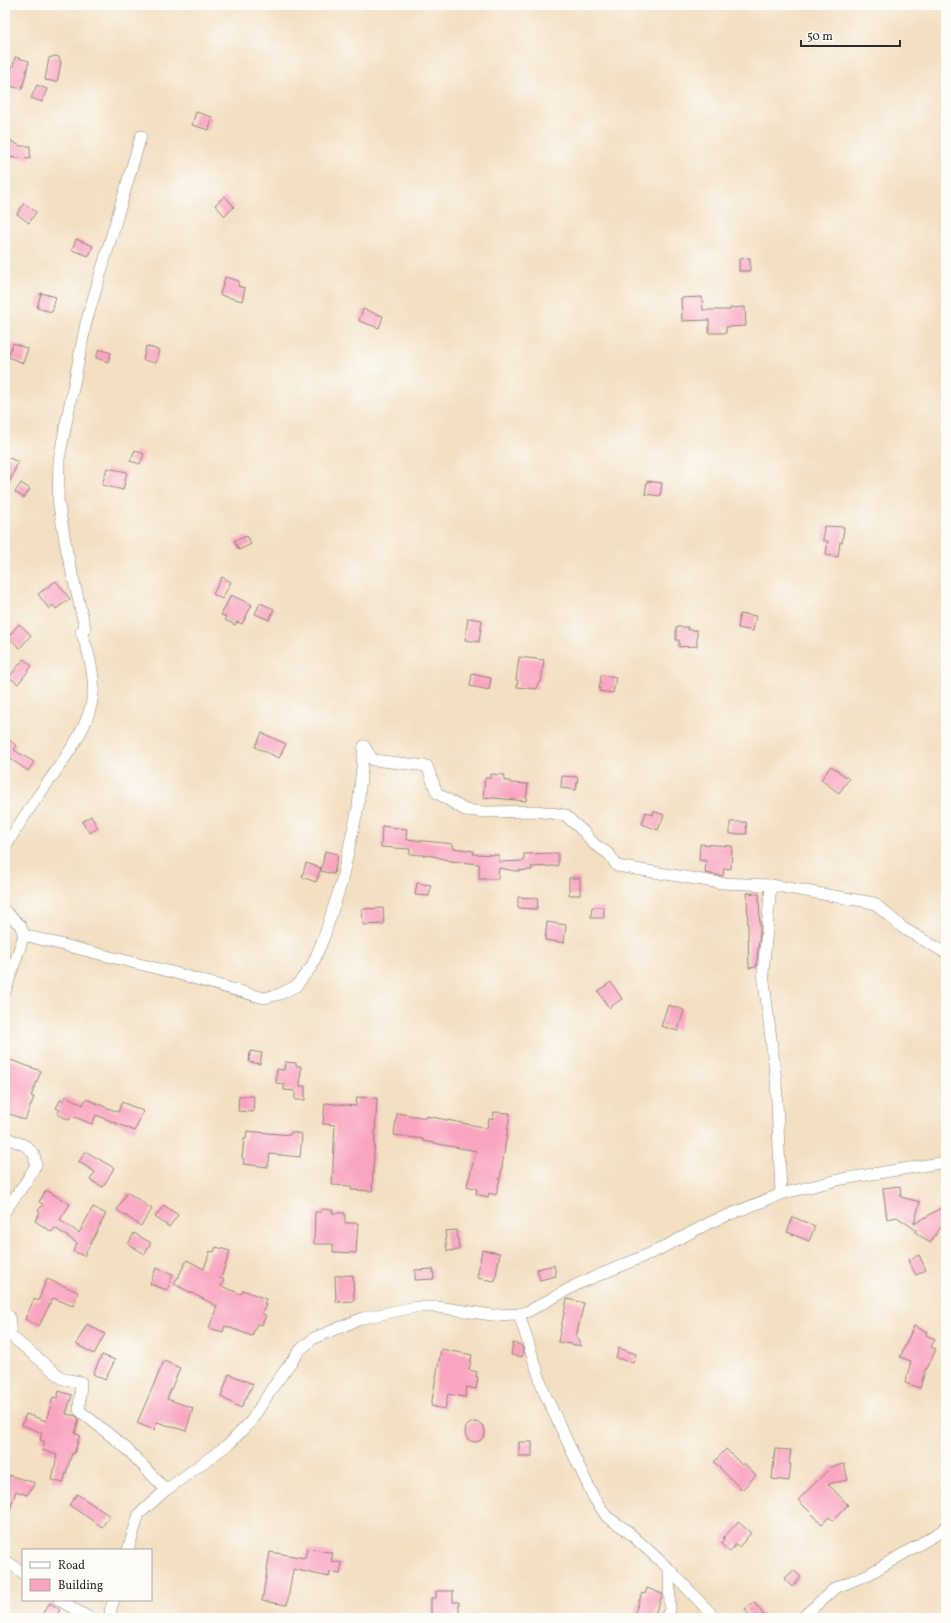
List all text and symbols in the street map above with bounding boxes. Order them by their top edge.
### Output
scale bar [801,22,900,48]
text: 50 m [807,29,833,45]
legend [22,1549,152,1601]
text: Road [58,1558,85,1574]
text: Building [58,1578,103,1594]

